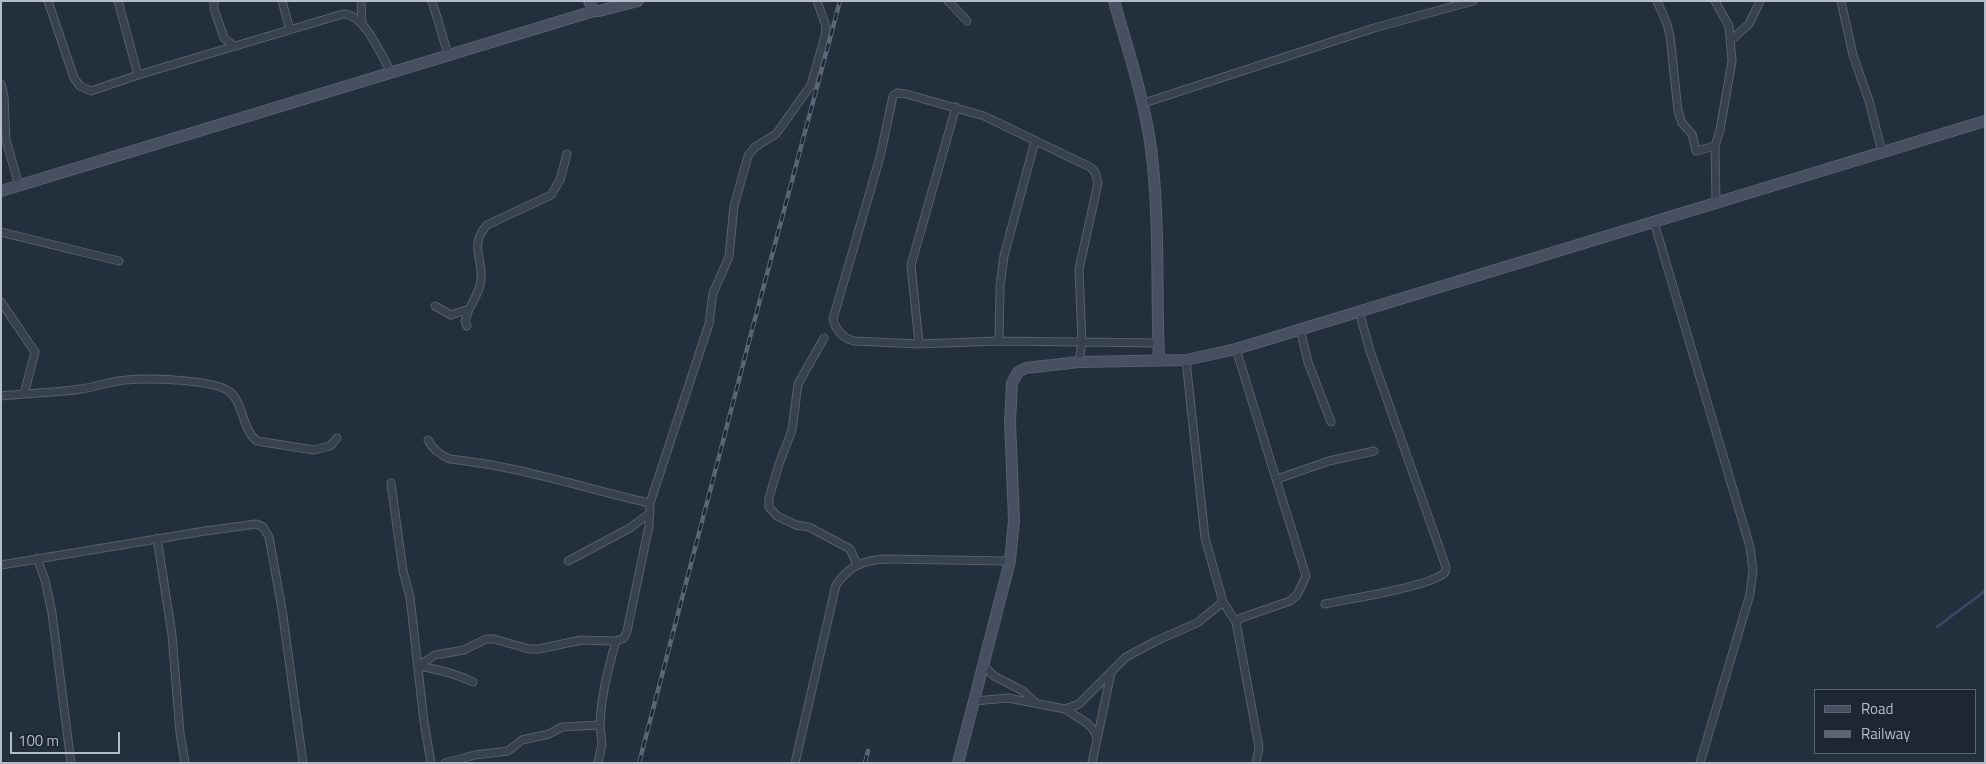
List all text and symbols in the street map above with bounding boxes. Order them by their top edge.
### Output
legend [1814,689,1976,754]
text: Road [1861,697,1893,720]
scale bar [12,722,122,754]
text: Railway [1861,722,1911,745]
text: 100 m [18,729,59,752]

